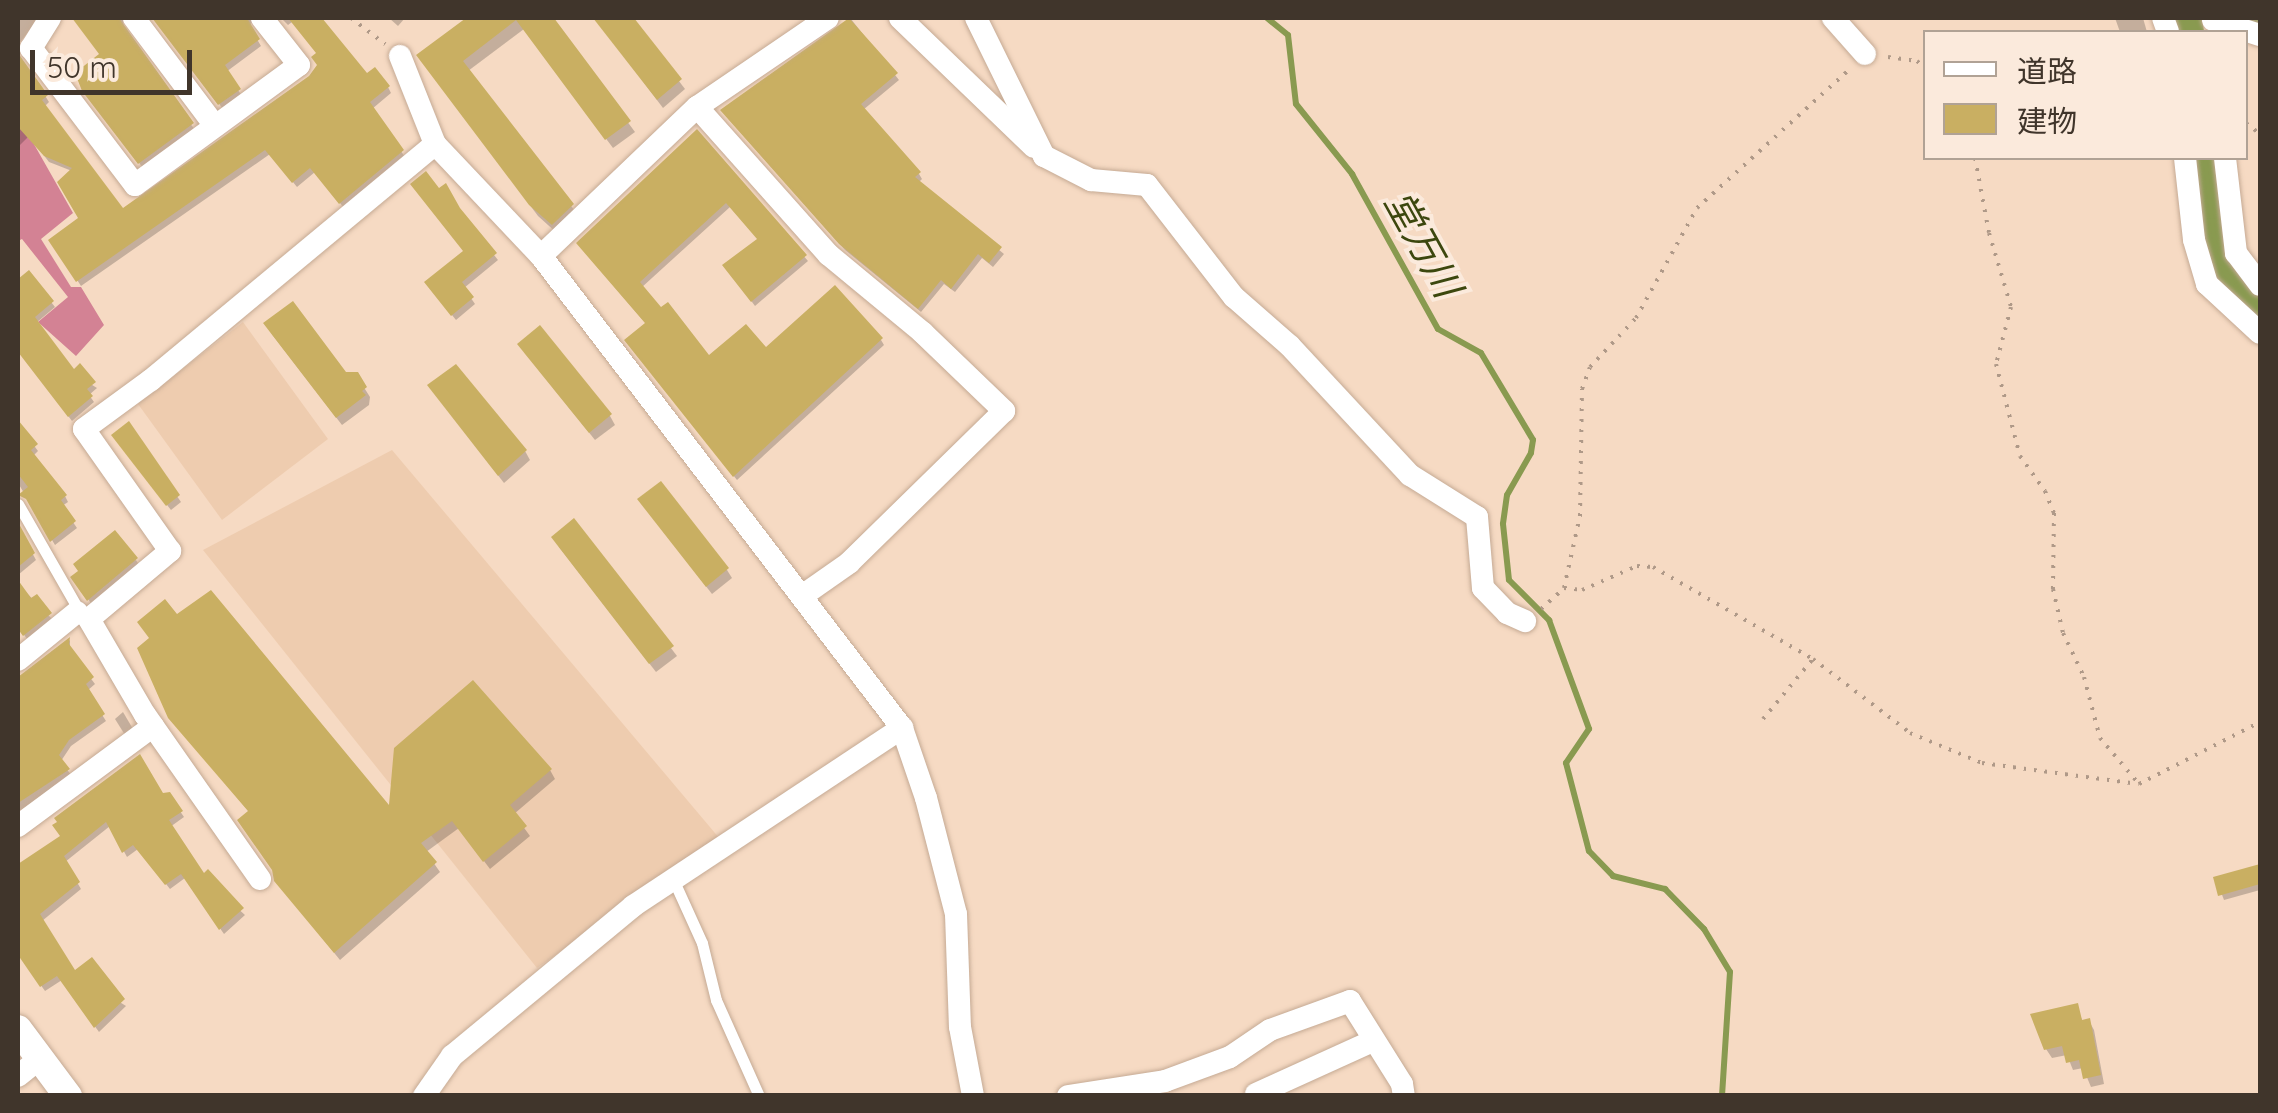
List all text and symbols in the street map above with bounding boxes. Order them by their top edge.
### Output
scale bar [35,30,198,92]
legend [1923,30,2248,160]
text: 50 m [47,48,117,86]
text: 道路 [2017,52,2077,90]
text: 建物 [2017,102,2077,140]
water label: 堂万川 [1375,183,1471,305]

